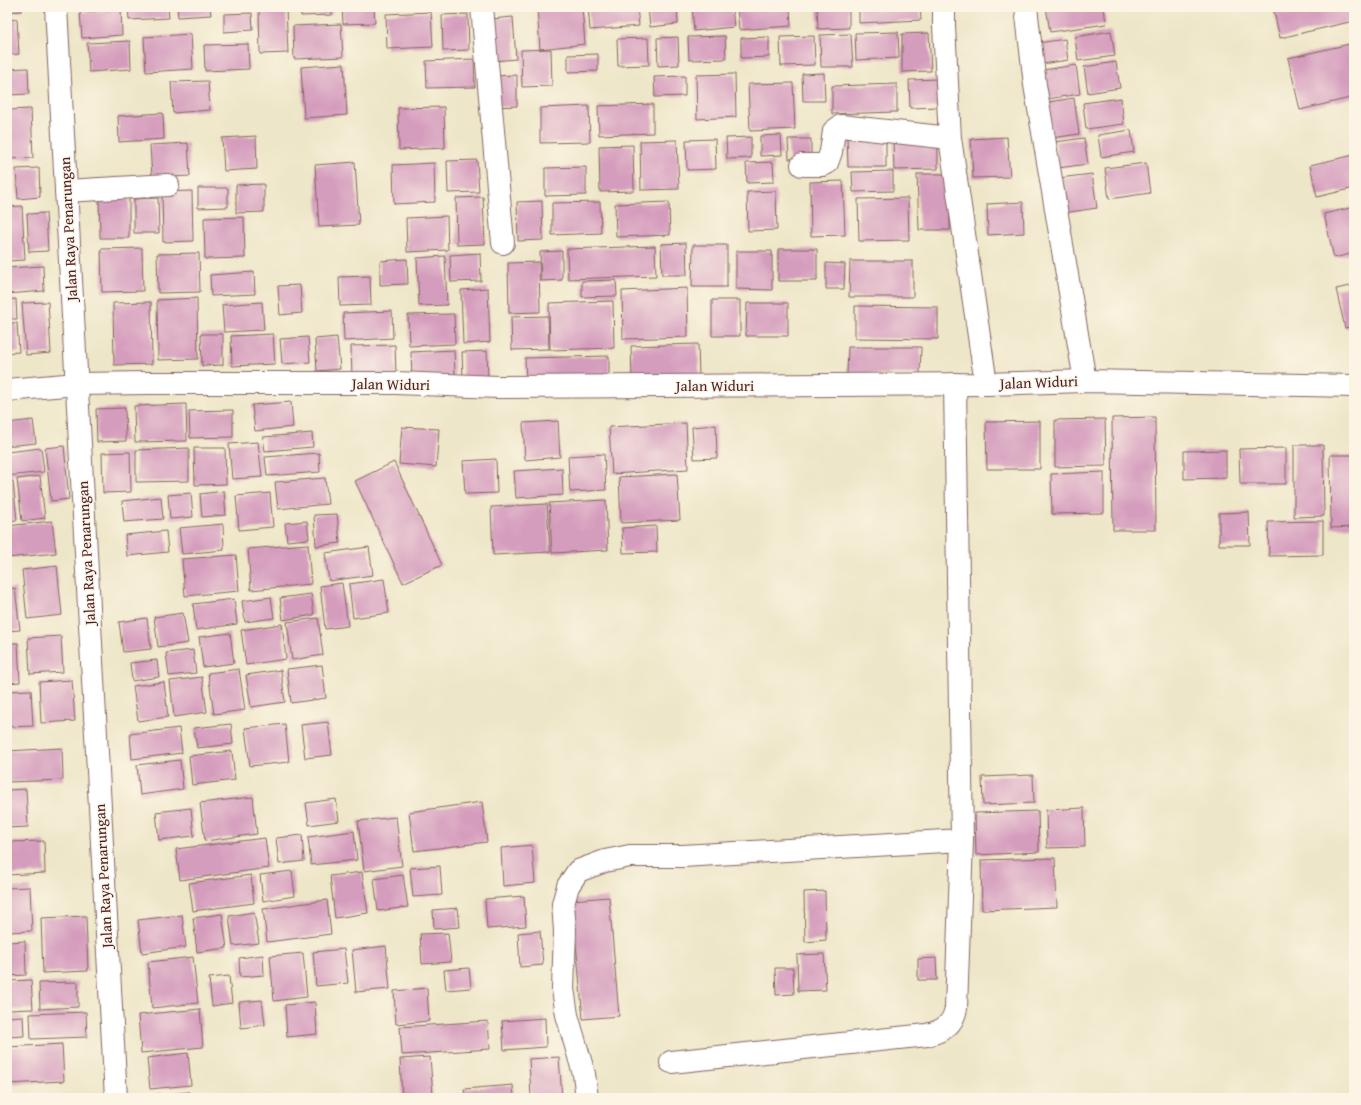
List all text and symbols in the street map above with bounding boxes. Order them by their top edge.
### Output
street label: Jalan Raya Penarungan [54,156,82,304]
street label: Jalan Widuri [997,370,1079,394]
street label: Jalan Widuri [350,373,430,395]
street label: Jalan Widuri [674,375,754,396]
street label: Jalan Raya Penarungan [72,480,100,628]
street label: Jalan Raya Penarungan [89,803,117,951]

